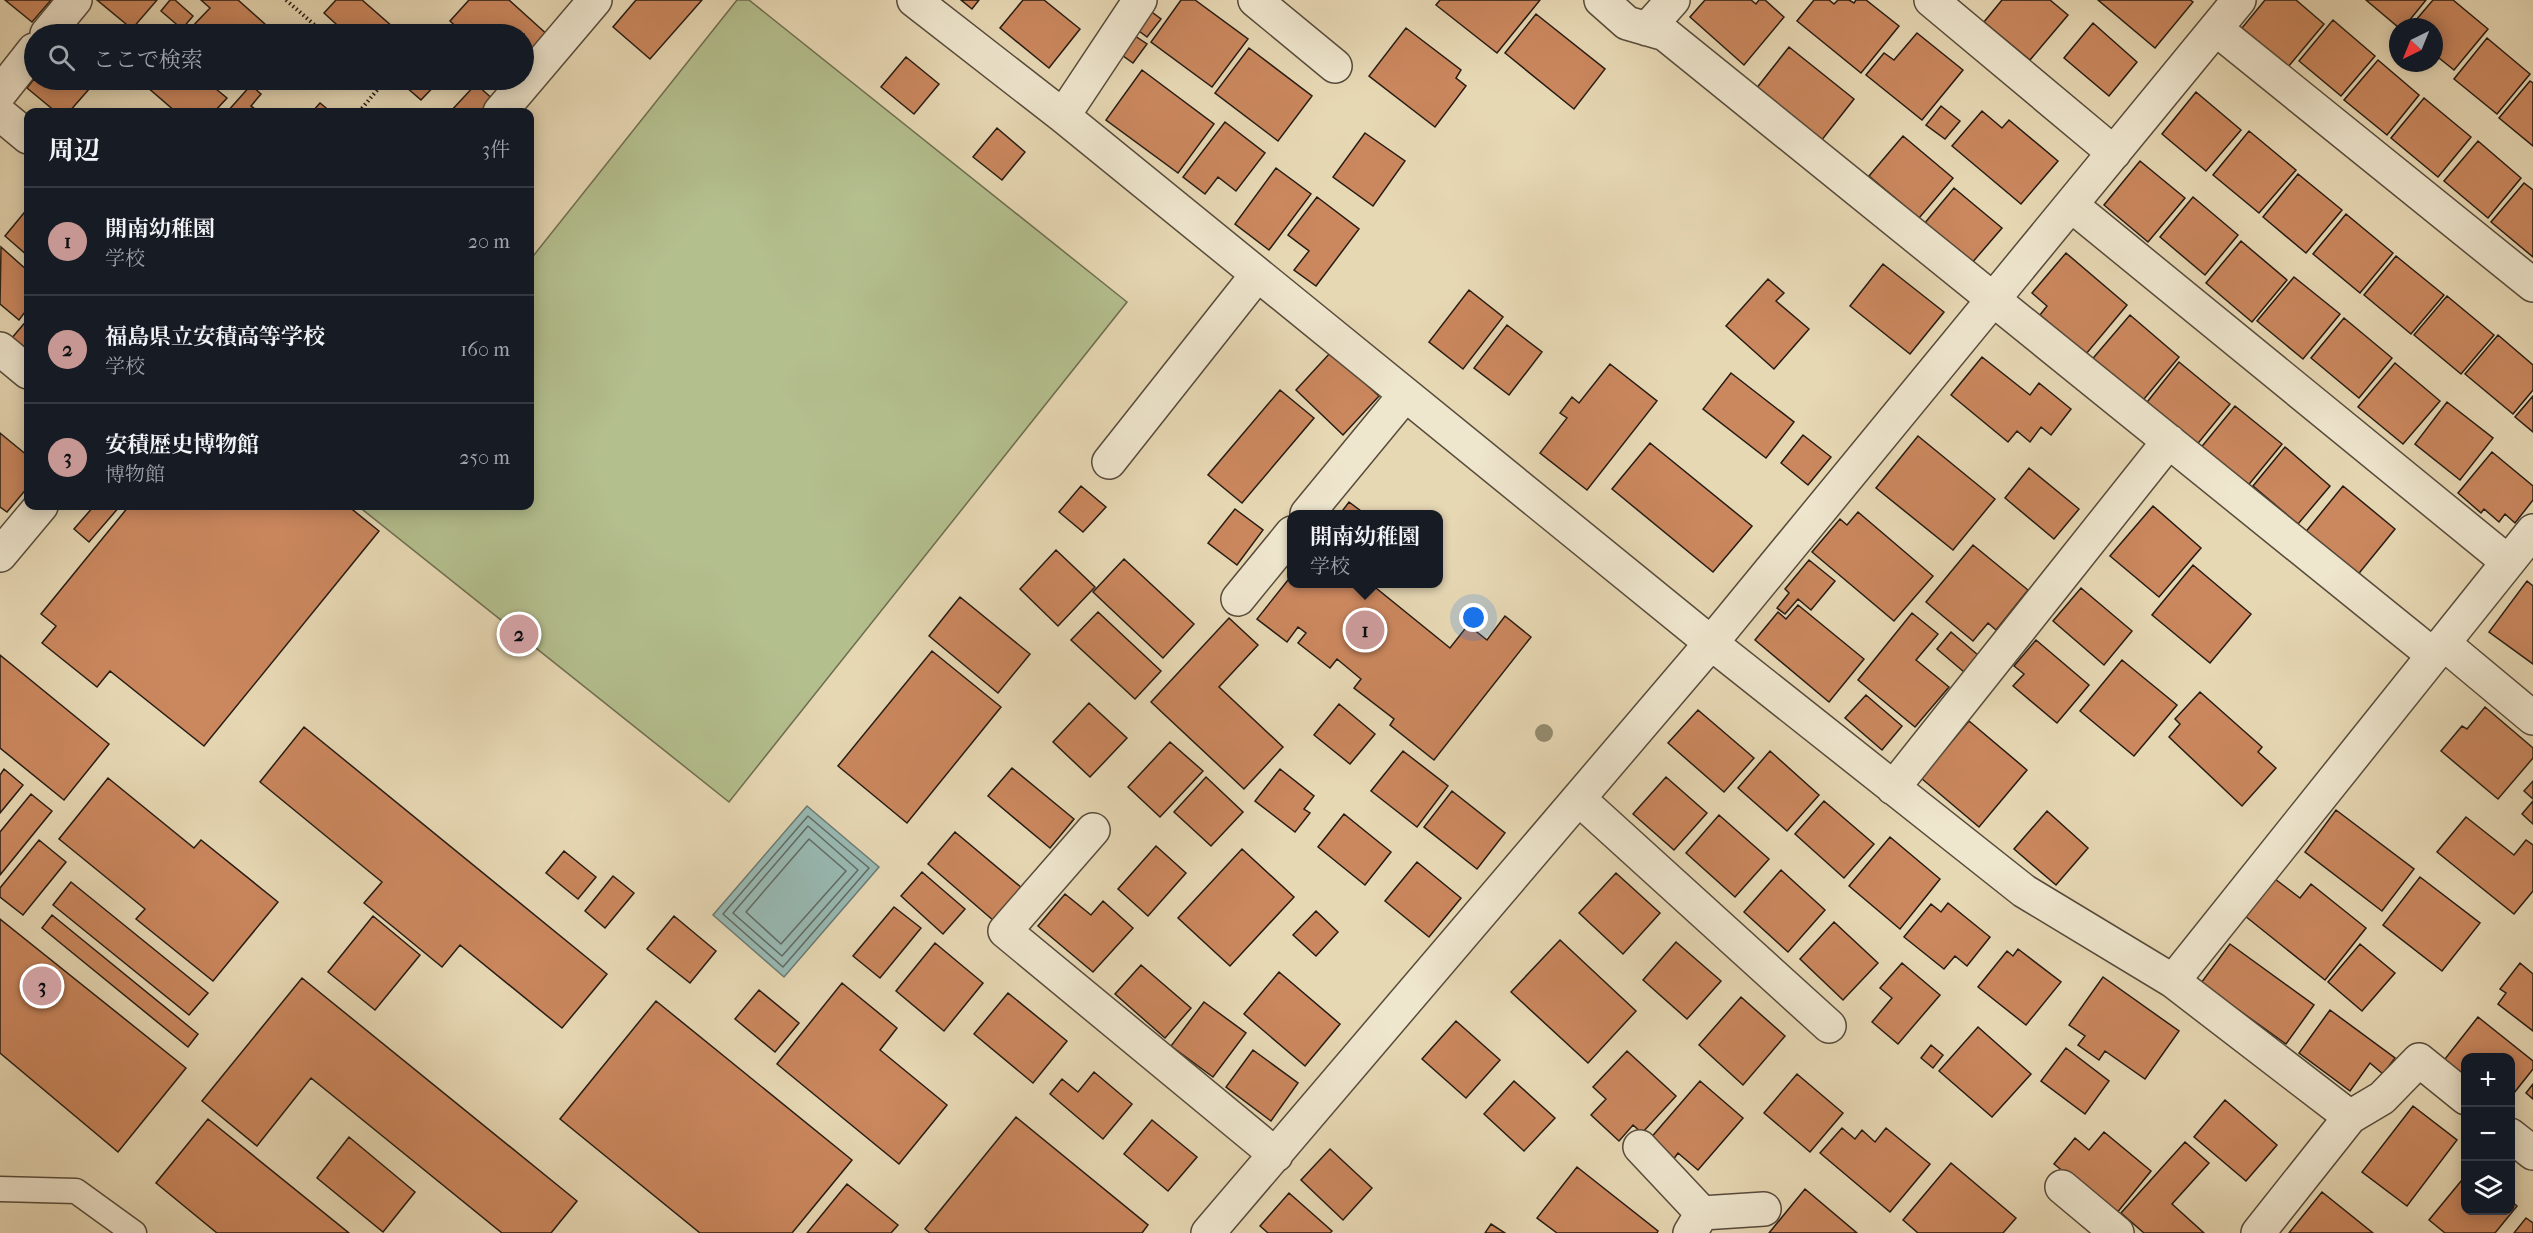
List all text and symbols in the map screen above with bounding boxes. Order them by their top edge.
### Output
north arrow [2389,18,2443,72]
search box [24,24,534,90]
icon: search [45,41,78,74]
text: ここで検索 [93,47,203,73]
text: 周辺 [48,135,100,166]
text: 3件 [482,138,510,161]
text: 開南幼稚園 [105,216,215,242]
text: 1 [64,230,71,253]
text: 20 m [468,230,510,253]
text: 学校 [105,247,145,270]
text: 福島県立安積高等学校 [105,324,325,350]
text: 2 [62,338,73,361]
text: 160 m [460,338,510,361]
text: 学校 [105,355,145,378]
text: 安積歴史博物館 [105,432,259,458]
text: 3 [63,446,72,469]
text: 250 m [459,446,510,469]
text: 博物館 [105,463,165,486]
popup [1287,510,1443,588]
text: 開南幼稚園 [1310,524,1420,550]
text: 学校 [1310,555,1350,578]
your location [1459,603,1488,632]
pin: 1 [1346,608,1384,652]
pin: 2 [500,612,538,656]
pin: 3 [22,964,62,1008]
map controls [2461,1053,2515,1215]
button: + [2461,1053,2515,1107]
button: − [2461,1107,2515,1161]
button: layers [2461,1161,2515,1215]

